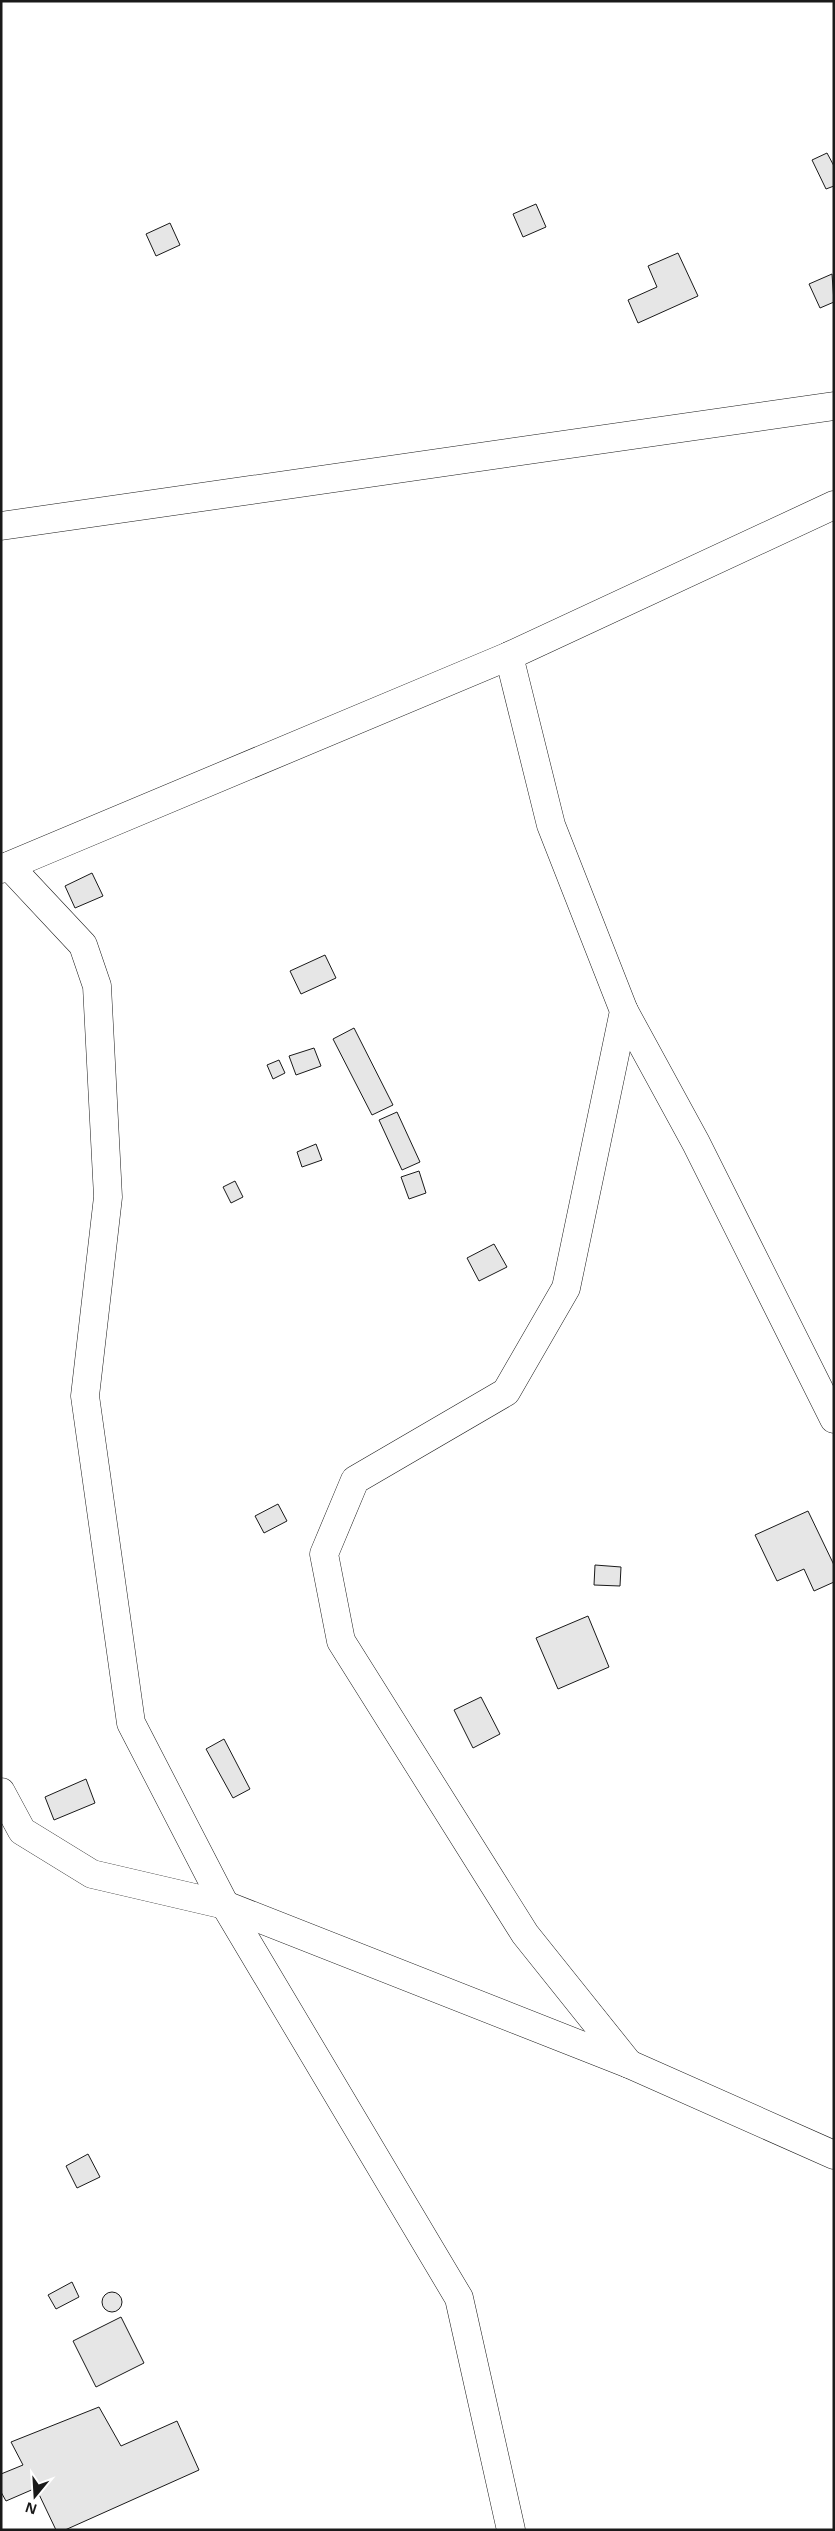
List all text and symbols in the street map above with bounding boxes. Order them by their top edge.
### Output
north arrow [10,2471,60,2521]
text: N [22,2498,39,2520]

